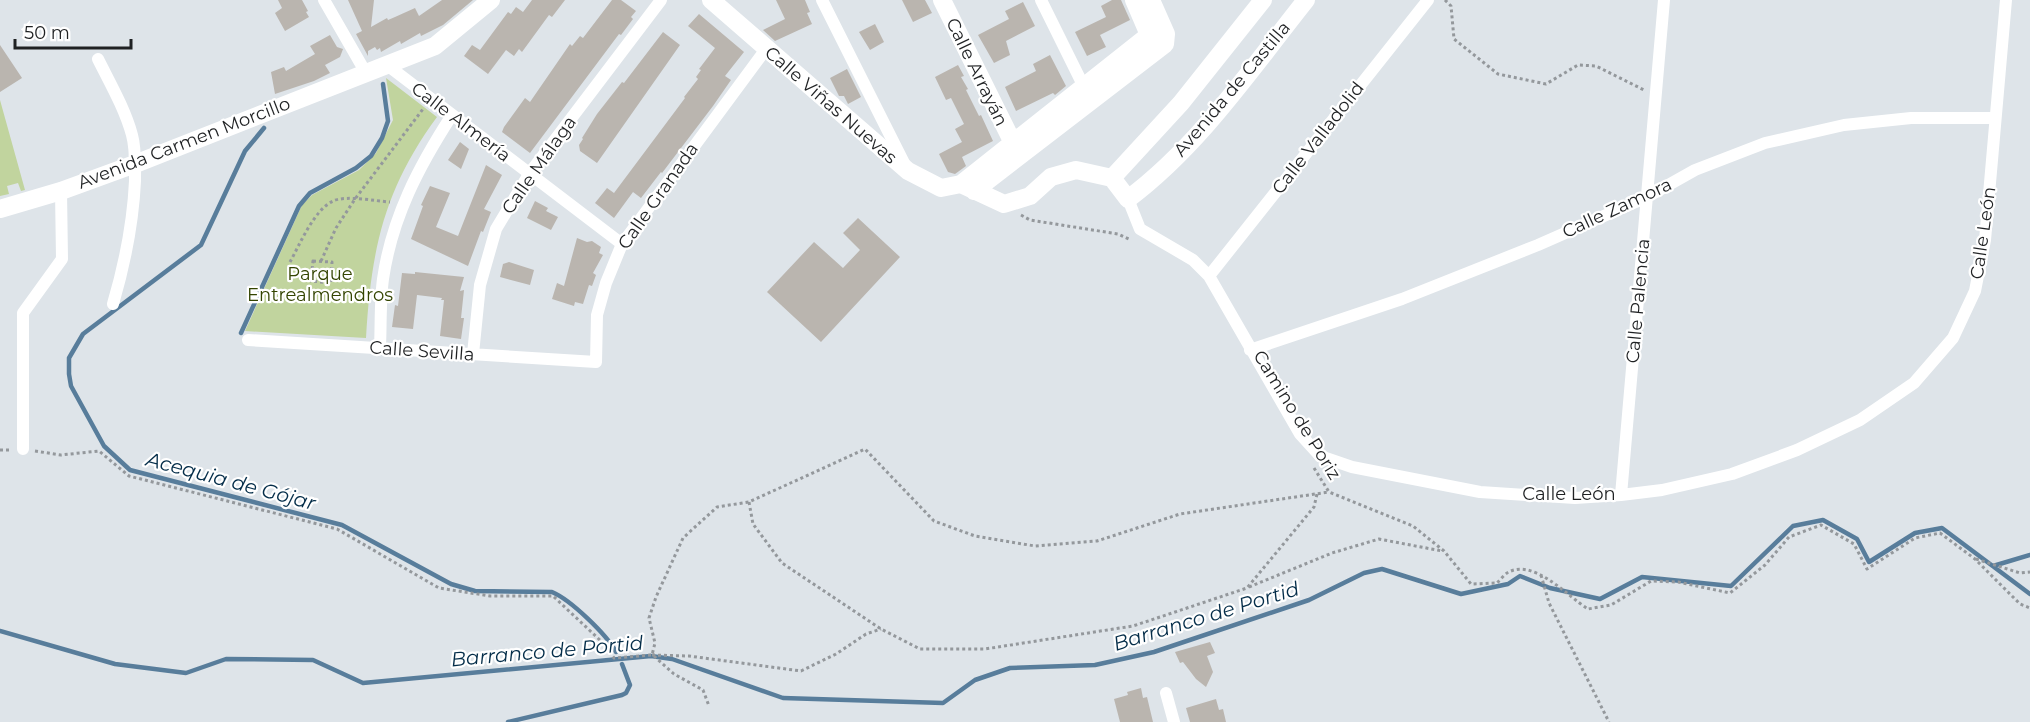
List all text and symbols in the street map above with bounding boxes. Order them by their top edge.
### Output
scale bar [15,12,130,50]
street label: Calle Arrayán [941,14,1013,130]
street label: Avenida de Castilla [1169,17,1295,161]
text: 50 m [24,22,70,44]
street label: Calle Viñas Nuevas [760,42,902,169]
street label: Calle Almería [407,77,515,167]
street label: Calle Valladolid [1267,77,1369,199]
street label: Avenida Carmen Morcillo [75,92,293,194]
street label: Calle Málaga [497,112,581,218]
street label: Calle Granada [613,138,703,254]
street label: Calle Zamora [1559,173,1675,243]
street label: Calle León [1966,185,2000,281]
street label: Calle Palencia [1622,238,1654,364]
park label: Parque Entrealmendros [247,263,393,306]
street label: Calle Sevilla [369,336,475,366]
street label: Camino de Poriz [1248,346,1346,484]
water label: Acequia de Gójar [143,447,319,515]
street label: Calle León [1522,483,1616,505]
water label: Barranco de Portid [1110,576,1302,656]
water label: Barranco de Portid [450,631,645,671]

